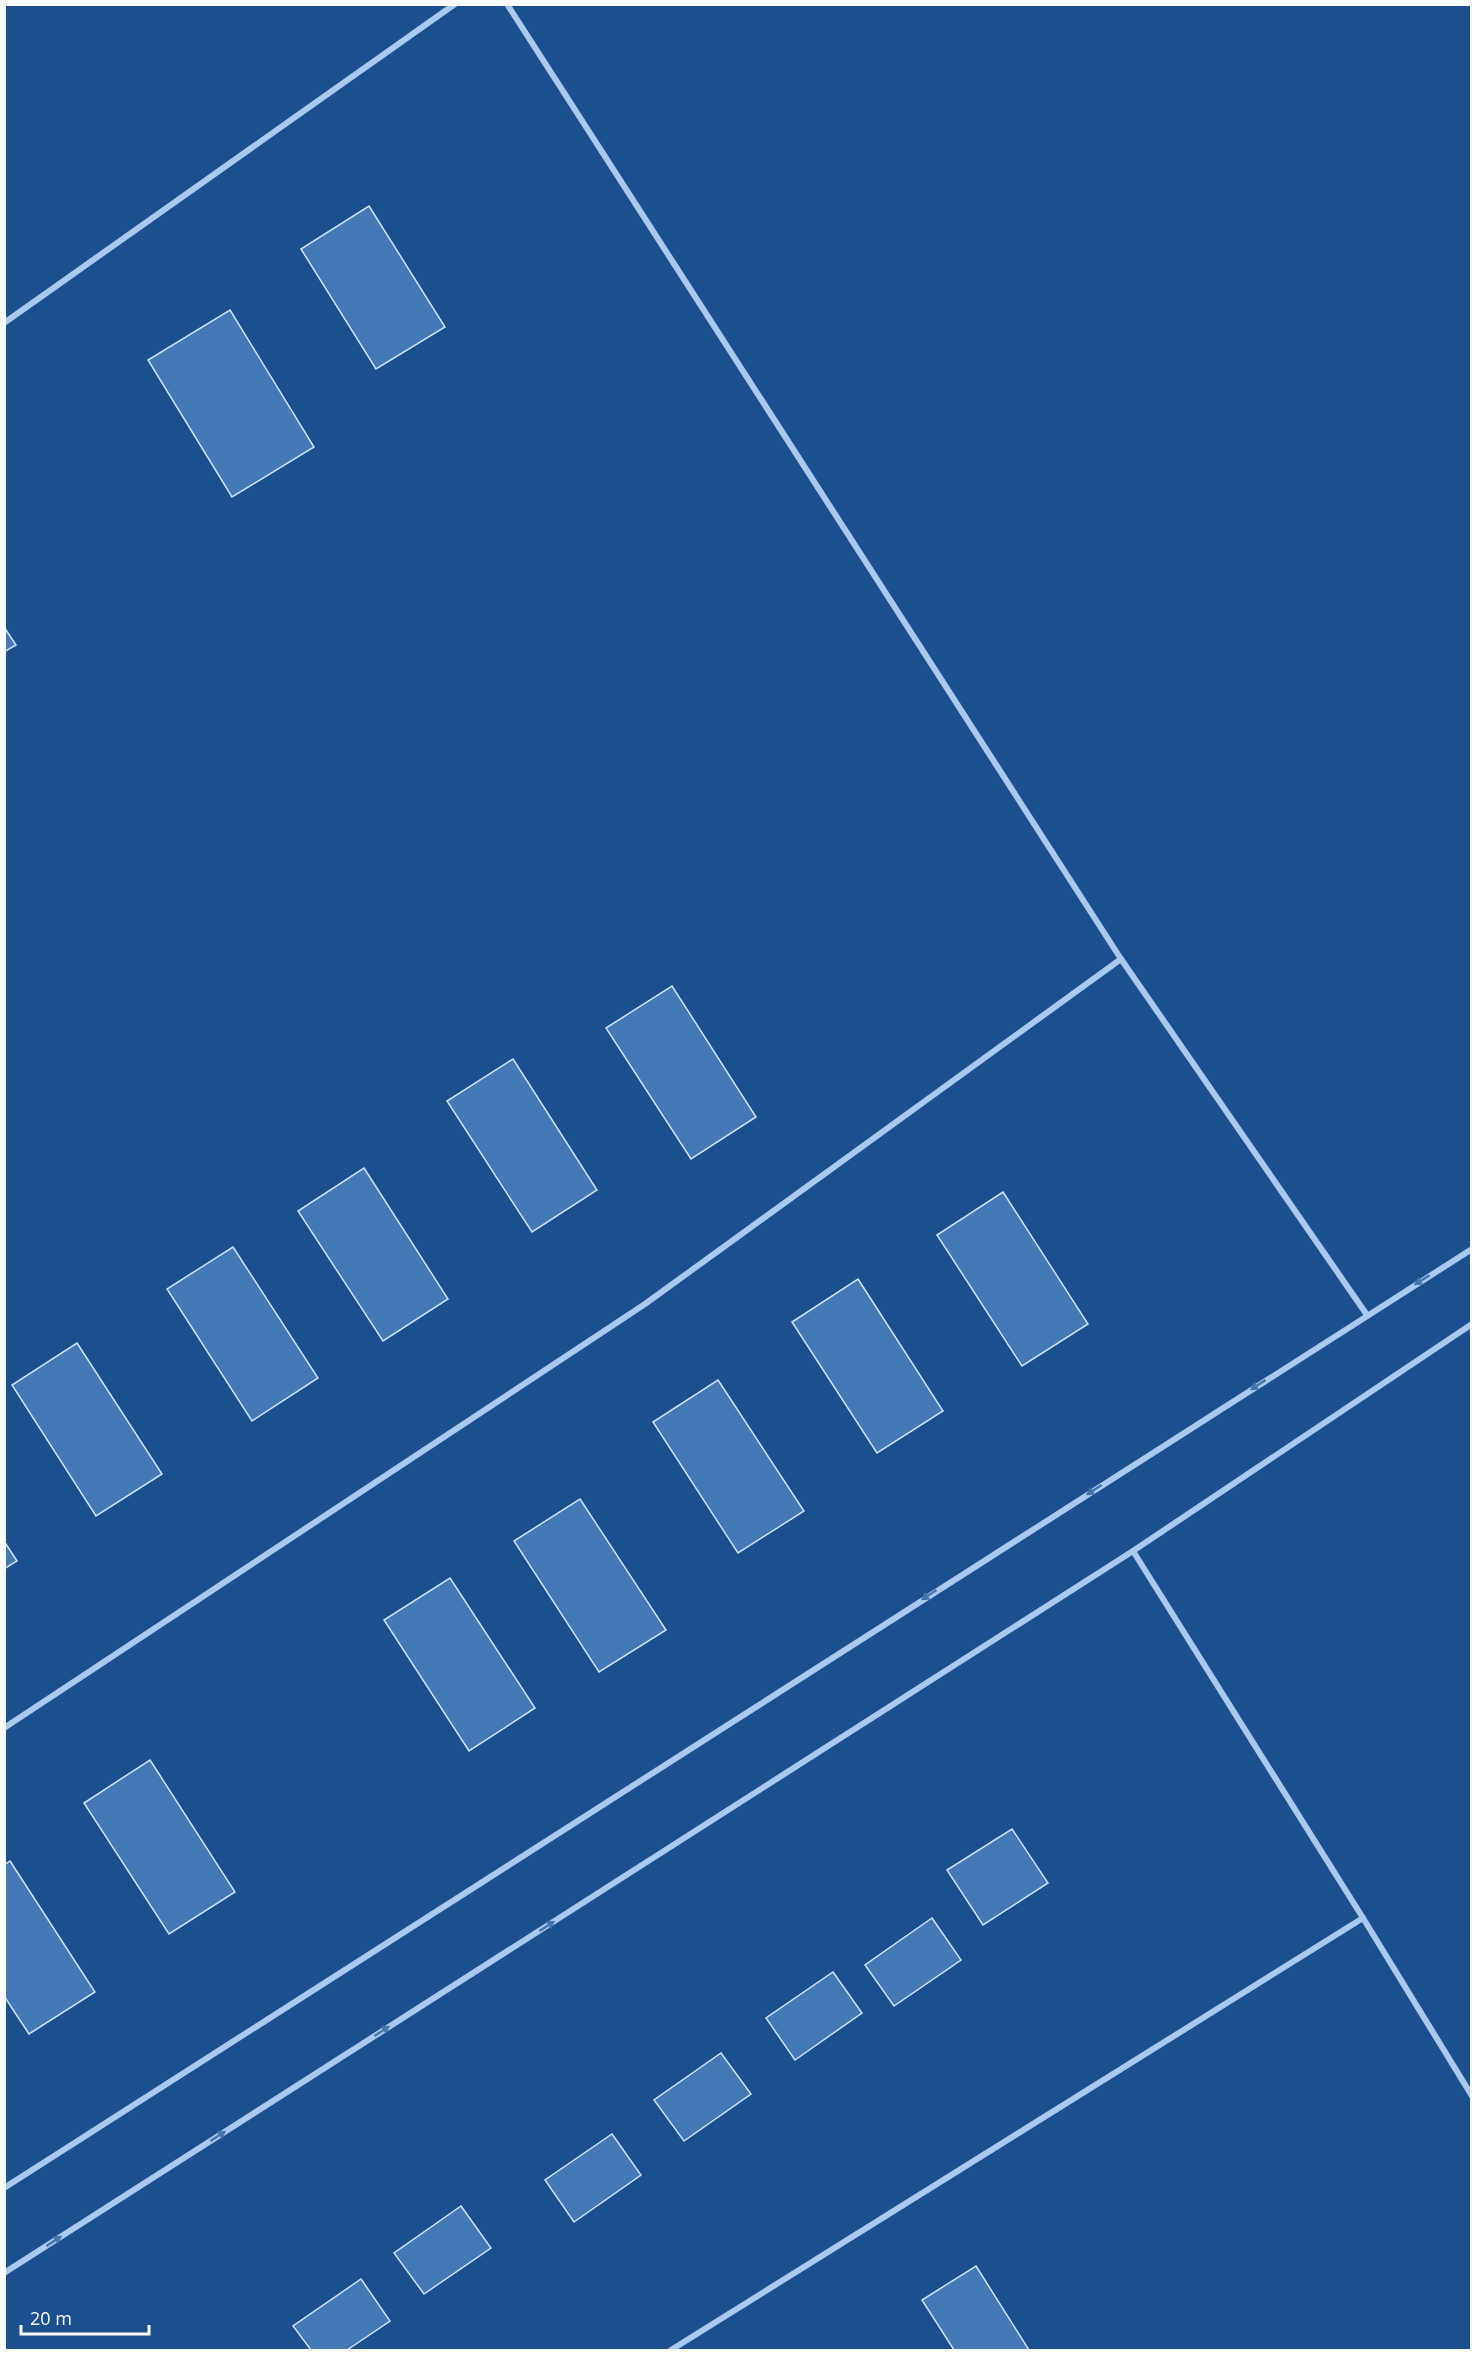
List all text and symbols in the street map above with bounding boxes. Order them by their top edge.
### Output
one-way arrow [1414,1274,1430,1285]
one-way arrow [1250,1379,1266,1390]
one-way arrow [1085,1485,1102,1496]
one-way arrow [921,1590,938,1601]
one-way arrow [538,1920,554,1932]
one-way arrow [374,2026,390,2037]
one-way arrow [210,2131,226,2142]
one-way arrow [46,2236,62,2247]
scale bar [21,2298,148,2336]
text: 20 m [30,2306,72,2330]

